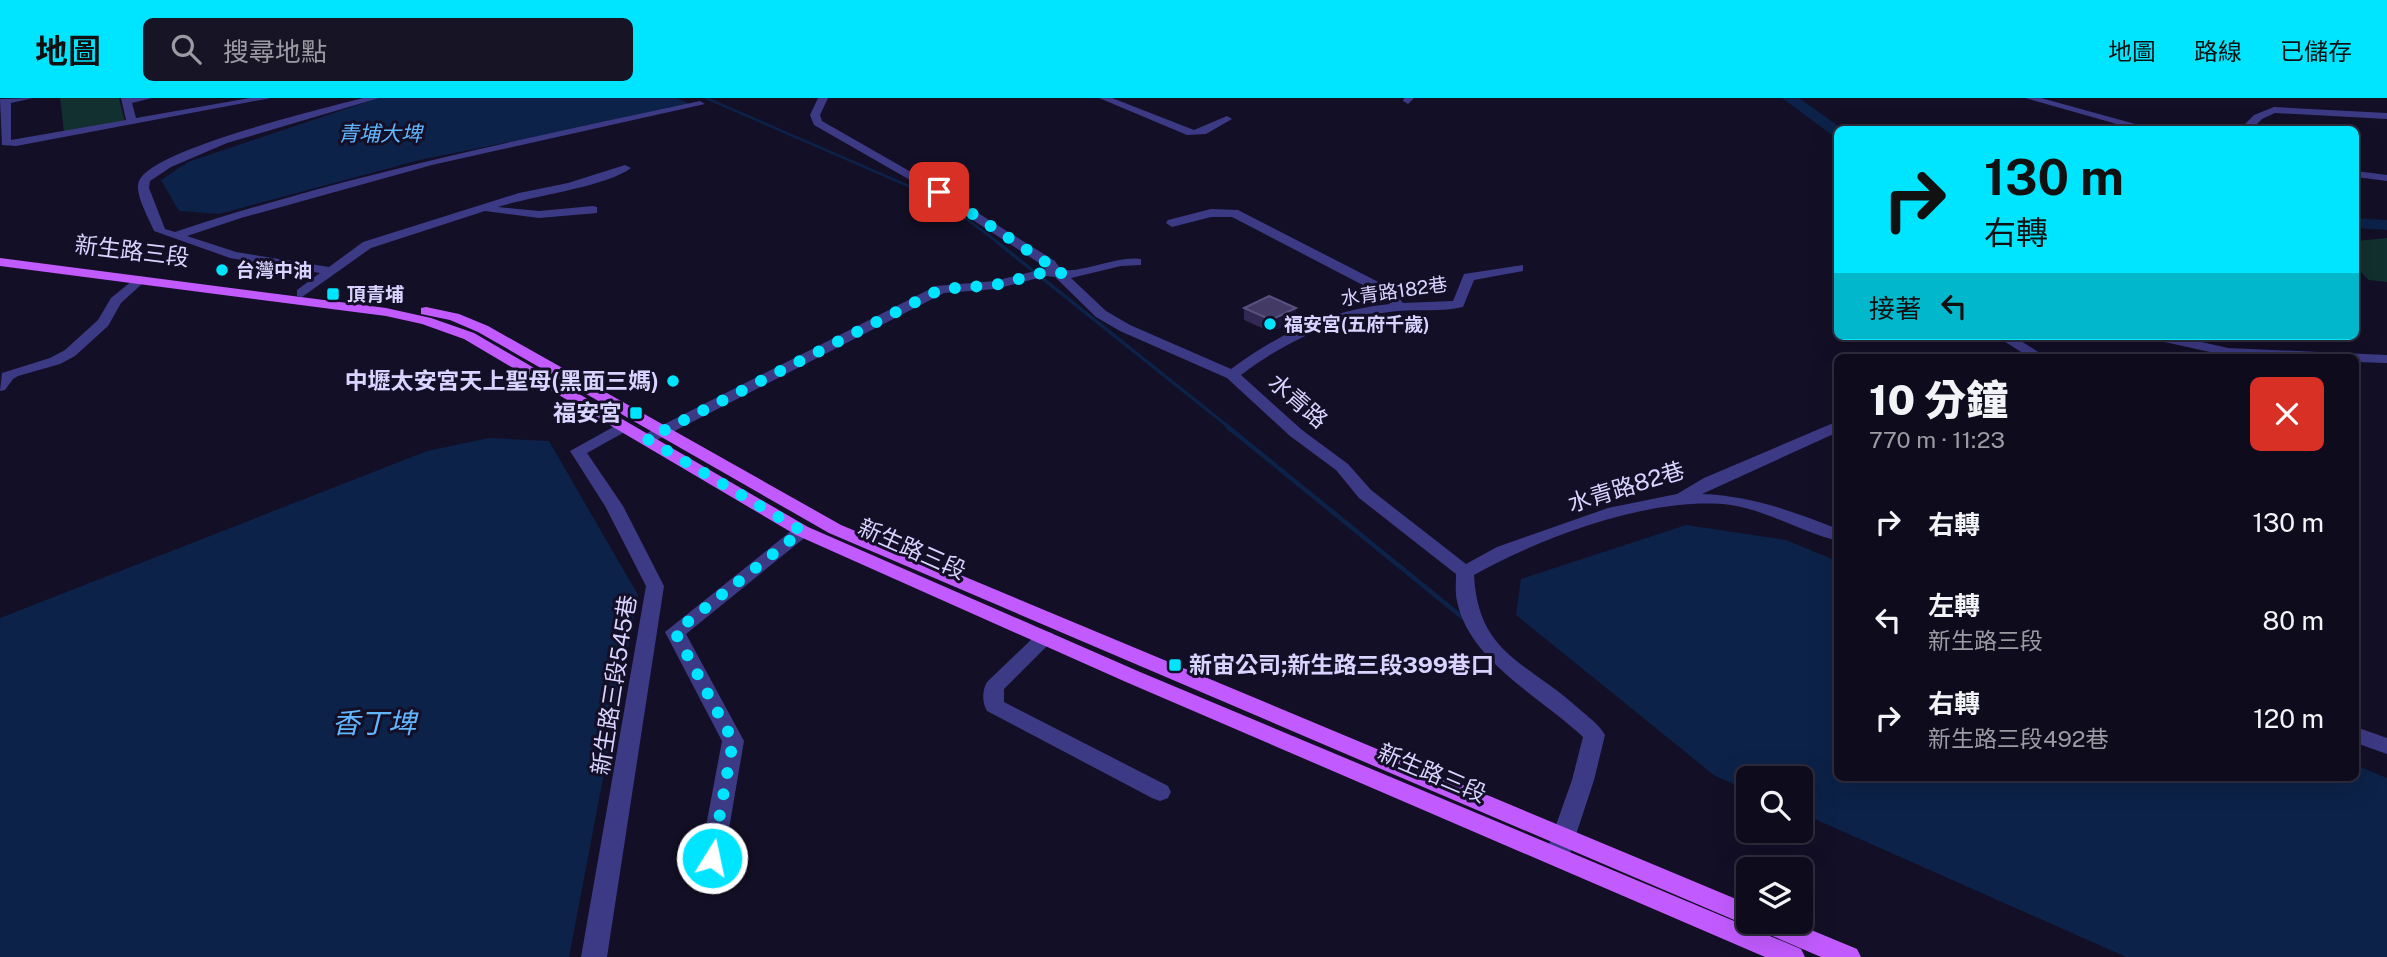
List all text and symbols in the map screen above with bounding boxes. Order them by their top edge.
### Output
search box [143,18,633,81]
icon: search [167,30,205,68]
text: 地圖 [35,32,101,70]
text: 搜尋地點 [223,36,327,67]
text: 地圖 [2108,37,2156,65]
text: 路線 [2194,37,2242,65]
text: 已儲存 [2280,37,2352,65]
water label: 青埔大埤 [338,121,425,146]
text: 130 m [1984,148,2124,206]
icon: right [1869,154,1960,245]
pin [909,162,969,222]
icon: arrive [920,173,958,211]
text: 右轉 [1984,214,2048,251]
street label: 新生路三段 [73,230,191,271]
place label: 台灣中油 [236,259,312,281]
marker: 台灣中油 [214,262,230,278]
street label: 水青路182巷 [1339,273,1449,309]
place label: 頂青埔 [347,283,404,305]
marker: 頂青埔 [325,286,341,302]
icon: left [1935,287,1973,325]
text: 接著 [1869,293,1921,324]
place label: 福安宮(五府千歲) [1284,313,1430,335]
marker: 福安宮(五府千歲) [1262,316,1278,332]
place label: 中壢太安宮天上聖母(黑面三媽) [345,367,659,394]
street label: 水青路 [1263,368,1333,433]
marker: 中壢太安宮天上聖母(黑面三媽) [665,373,681,389]
text: 10 分鐘 [1869,375,2008,424]
button: close [2250,377,2324,451]
place label: 福安宮 [553,399,622,426]
marker: 福安宮 [628,405,644,421]
text: 770 m · 11:23 [1869,426,2005,453]
street label: 水青路82巷 [1564,456,1687,517]
icon: right [1869,503,1907,541]
text: 130 m [2252,507,2324,538]
text: 右轉 [1928,509,1980,540]
street label: 新生路三段 [854,513,970,584]
text: 左轉 [1928,590,1980,621]
street label: 新生路三段545巷 [586,593,641,777]
icon: left [1869,601,1907,639]
text: 80 m [2263,605,2324,636]
text: 新生路三段 [1928,627,2043,654]
place label: 新宙公司;新生路三段399巷口 [1189,651,1494,678]
marker: 新宙公司;新生路三段399巷口 [1167,657,1183,673]
text: 右轉 [1928,688,1980,719]
icon: right [1869,699,1907,737]
text: 120 m [2253,703,2324,734]
water label: 香丁埤 [332,706,419,739]
text: 新生路三段492巷 [1928,725,2109,752]
street label: 新生路三段 [1374,738,1490,807]
map controls [1736,766,1813,934]
button: search [1736,766,1813,843]
position arrow [675,821,749,895]
button: layers [1736,857,1813,934]

